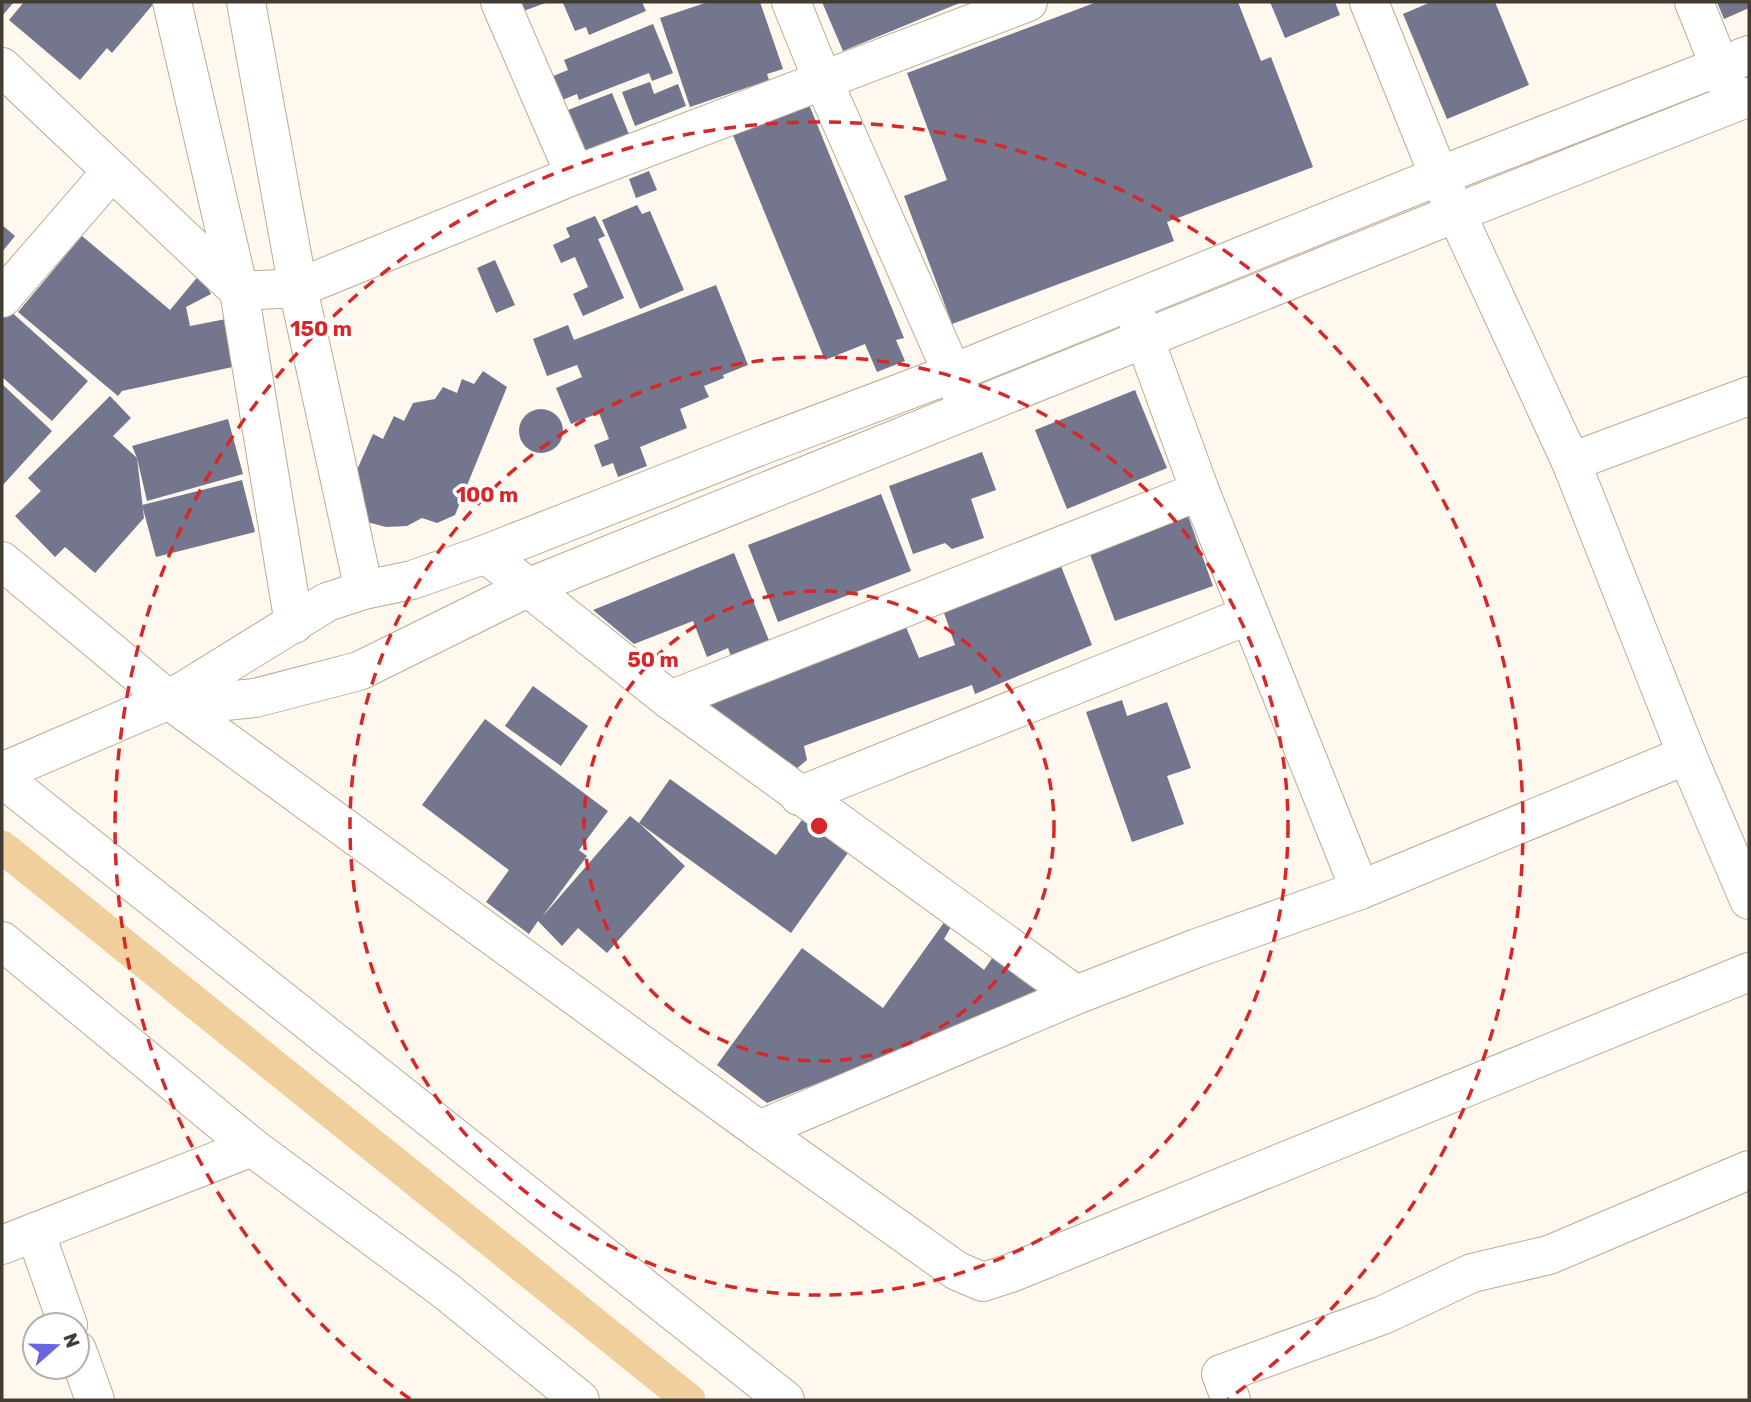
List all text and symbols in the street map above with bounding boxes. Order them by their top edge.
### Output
text: 150 m [290,316,352,341]
text: 100 m [456,482,518,507]
text: 50 m [627,647,679,672]
centre of rings [807,814,831,838]
north arrow [21,1311,91,1381]
text: N [58,1330,85,1351]

